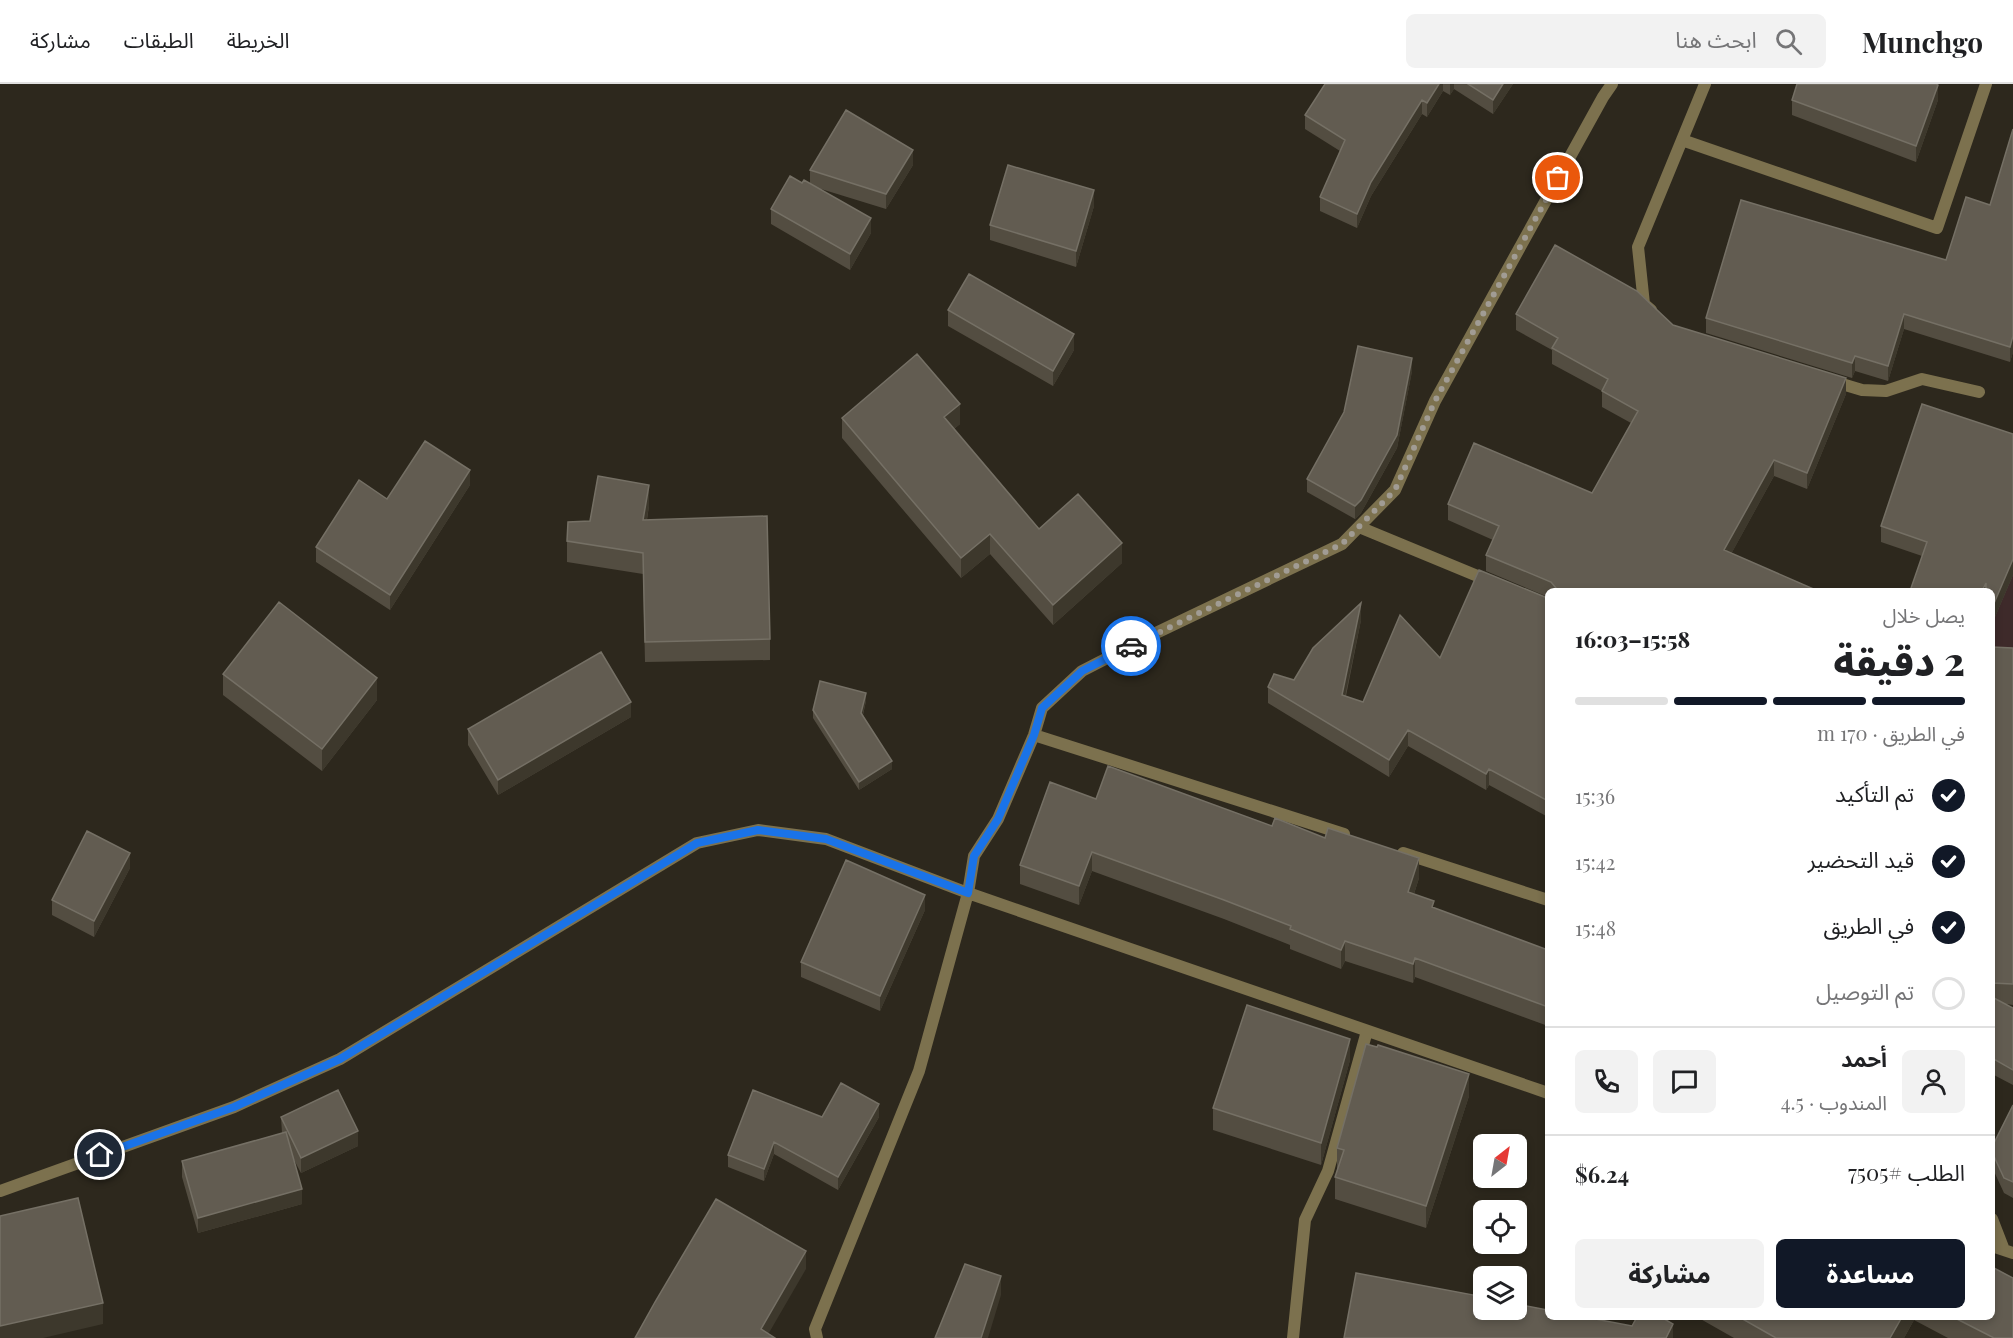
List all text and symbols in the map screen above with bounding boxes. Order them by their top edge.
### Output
search box [1406,14,1826,68]
text: Munchgo [1862,23,1983,60]
text: ابحث هنا [1675,24,1757,54]
text: مشاركة [30,25,91,53]
text: الطبقات [124,25,194,53]
text: الخريطة [227,25,290,53]
icon: search [1772,25,1805,58]
pin [1532,152,1583,203]
icon: bag [1541,161,1574,194]
text: يصل خلال [1883,601,1965,628]
courier [1101,616,1161,676]
text: 15:58–16:03 [1575,624,1690,654]
icon: car [1115,630,1148,663]
text: 2 دقيقة [1833,634,1965,686]
text: في الطريق · 170 m [1817,719,1965,746]
text: تم التأكيد [1835,778,1914,808]
icon: check [1932,779,1965,812]
text: 15:36 [1575,782,1615,809]
text: قيد التحضير [1808,844,1914,874]
icon: check [1932,845,1965,878]
text: 15:42 [1575,848,1615,875]
text: في الطريق [1824,910,1914,940]
icon: check [1932,911,1965,944]
text: 15:48 [1575,914,1616,941]
text: تم التوصيل [1816,976,1914,1006]
text: أحمد [1841,1043,1887,1073]
button: phone [1575,1050,1638,1113]
button: chat [1653,1050,1716,1113]
button: person [1902,1050,1965,1113]
text: المندوب · 4.5 [1781,1088,1887,1115]
pin [74,1129,125,1180]
north arrow [1473,1134,1527,1188]
map controls [1473,1134,1527,1320]
icon: home [83,1138,116,1171]
text: الطلب #7505 [1848,1157,1965,1187]
text: $6.24 [1575,1159,1629,1189]
button: locate [1473,1200,1527,1254]
button: مشاركة [1575,1239,1764,1308]
button: مساعدة [1776,1239,1965,1308]
button: layers [1473,1266,1527,1320]

